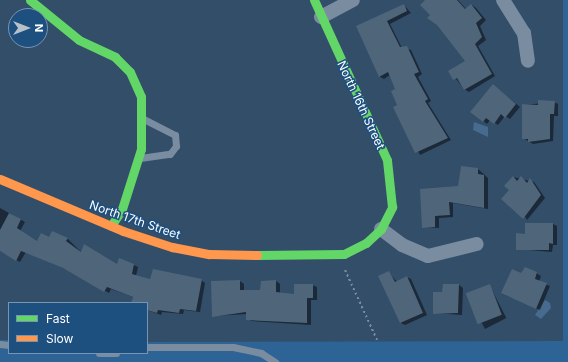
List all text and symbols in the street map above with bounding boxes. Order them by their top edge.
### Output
north arrow [8,8,48,48]
text: N [32,24,46,32]
street label: North 16th Street [334,58,388,152]
street label: North 17th Street [88,198,182,242]
legend [8,302,148,354]
text: Fast [46,311,70,326]
text: Slow [46,331,73,346]

